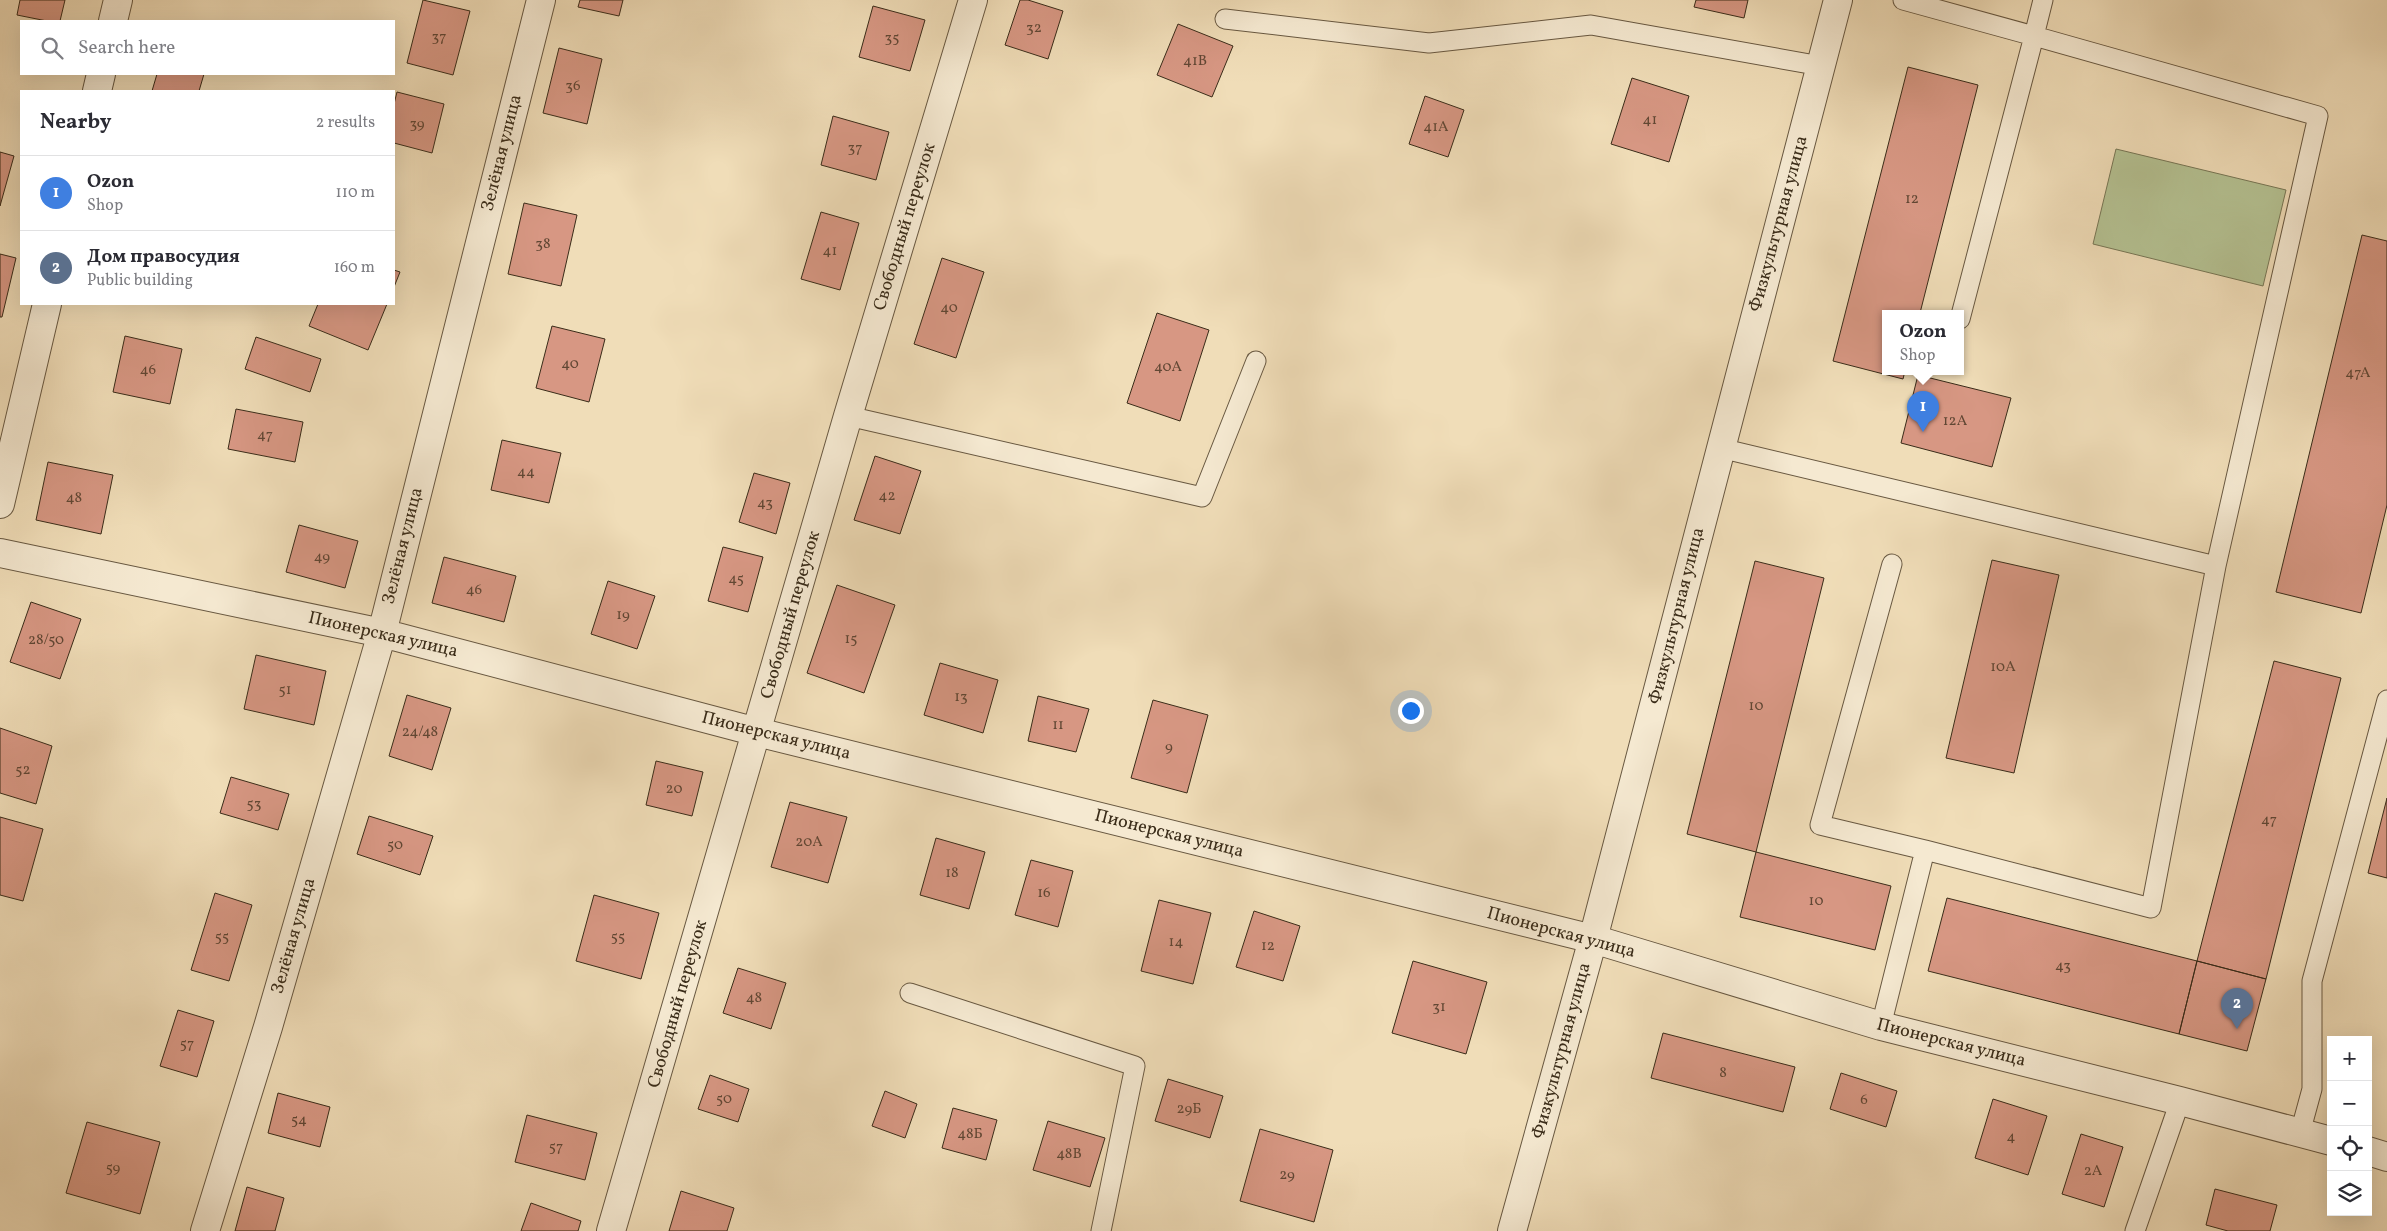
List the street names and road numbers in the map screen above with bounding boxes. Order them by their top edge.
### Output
street label: Зелёная улица [475,92,529,214]
street label: Физкультурная улица [1743,133,1815,315]
street label: Свободный переулок [868,140,942,314]
street label: Зелёная улица [376,485,430,607]
street label: Физкультурная улица [1643,525,1711,707]
street label: Свободный переулок [755,528,827,702]
street label: Пионерская улица [306,606,460,664]
street label: Пионерская улица [699,705,853,767]
street label: Пионерская улица [1092,803,1246,865]
street label: Зелёная улица [265,875,323,997]
street label: Пионерская улица [1484,901,1638,965]
street label: Свободный переулок [642,917,714,1091]
street label: Физкультурная улица [1526,960,1598,1142]
street label: Пионерская улица [1874,1012,2028,1074]

